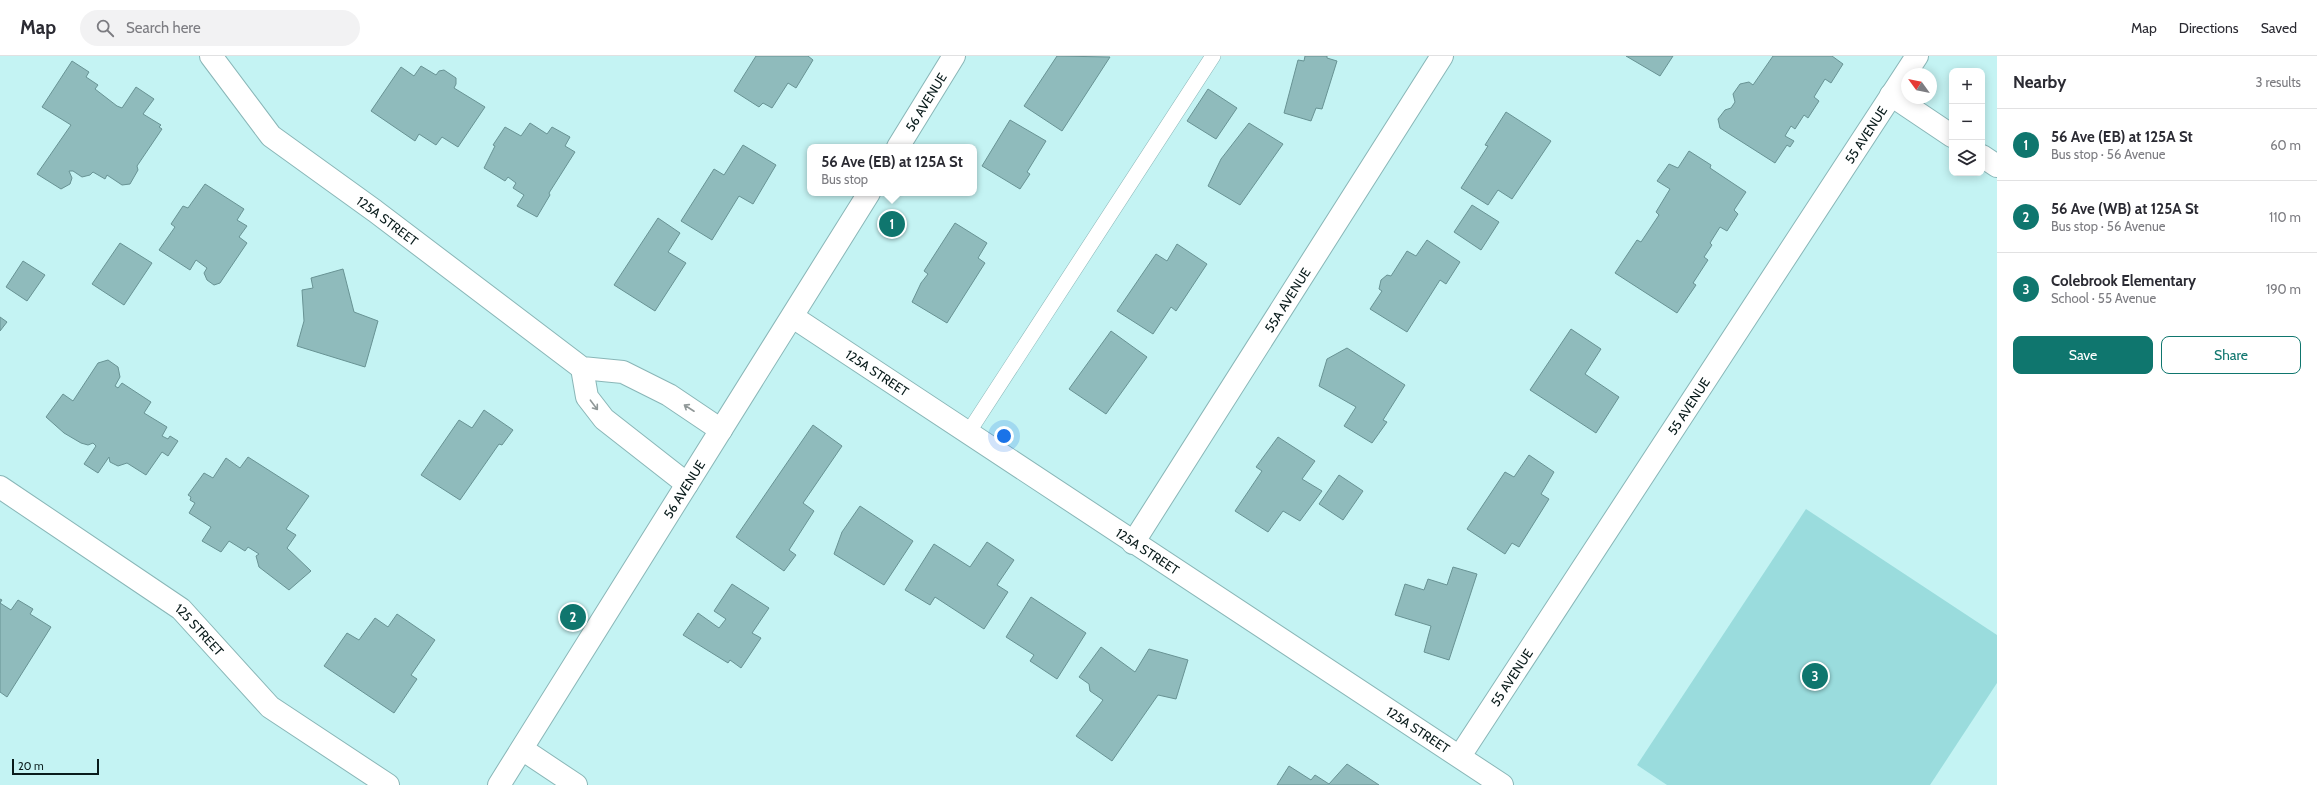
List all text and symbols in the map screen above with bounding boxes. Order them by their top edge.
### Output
search box [80,10,360,46]
text: Map [20,16,56,39]
icon: search [94,17,116,39]
text: Search here [126,19,201,37]
text: Map [2131,19,2157,37]
text: Directions [2179,19,2239,37]
text: Saved [2261,19,2297,37]
north arrow [1901,68,1937,104]
map controls [1949,68,1985,176]
button: + [1949,68,1985,104]
street label: 56 AVENUE [902,70,950,134]
text: Nearby [2013,72,2066,92]
text: 3 results [2255,74,2301,90]
street label: 55 AVENUE [1841,103,1890,166]
button: − [1949,104,1985,140]
text: 56 Ave (EB) at 125A St [2051,128,2193,146]
text: 1 [2024,137,2028,153]
text: 60 m [2270,137,2301,153]
button: layers [1949,140,1985,176]
popup [807,144,977,196]
text: Bus stop · 56 Avenue [2051,146,2165,162]
text: 56 Ave (EB) at 125A St [821,153,963,171]
text: Bus stop [821,171,868,187]
street label: 125A STREET [354,192,421,249]
text: 56 Ave (WB) at 125A St [2051,200,2199,218]
pin: 1 [879,209,905,239]
text: 2 [2023,209,2029,225]
text: 110 m [2269,209,2301,225]
text: Bus stop · 56 Avenue [2051,218,2165,234]
street label: 55A AVENUE [1261,265,1314,335]
text: Colebrook Elementary [2051,272,2196,290]
text: 3 [2022,281,2030,297]
text: 190 m [2266,281,2301,297]
text: School · 55 Avenue [2051,290,2156,306]
button: Save [2013,336,2153,374]
button: Share [2161,336,2301,374]
street label: 125A STREET [843,346,912,399]
street label: 55 AVENUE [1664,374,1713,438]
one-way arrow [589,399,598,410]
one-way arrow [684,404,695,412]
your location [994,426,1014,446]
street label: 56 AVENUE [660,457,708,521]
street label: 125A STREET [1113,524,1183,578]
street label: 125 STREET [173,600,227,659]
pin: 2 [560,602,586,632]
street label: 55 AVENUE [1487,646,1536,709]
pin: 3 [1802,661,1828,691]
street label: 125A STREET [1383,703,1453,756]
scale bar [12,757,99,776]
text: 20 m [18,759,44,773]

